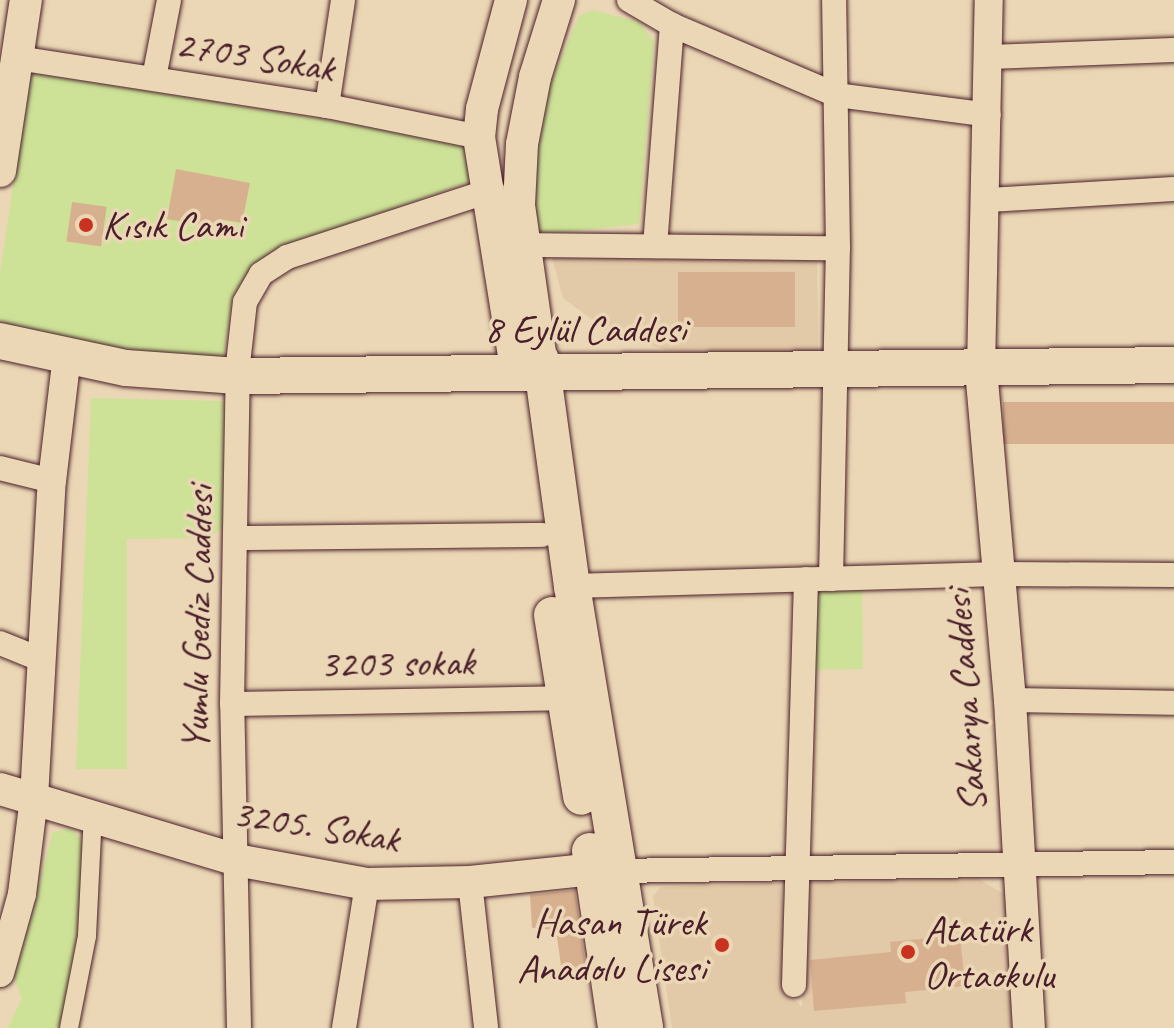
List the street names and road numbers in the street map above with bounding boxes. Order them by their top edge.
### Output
street label: 2703 Sokak [172,20,338,92]
street label: 8 Eylül Caddesi [484,305,686,353]
street label: Yumlu Gediz Caddesi [171,485,223,751]
street label: Sakarya Caddesi [933,588,997,814]
street label: 3203 sokak [319,638,475,688]
street label: 3205. Sokak [229,789,403,863]

